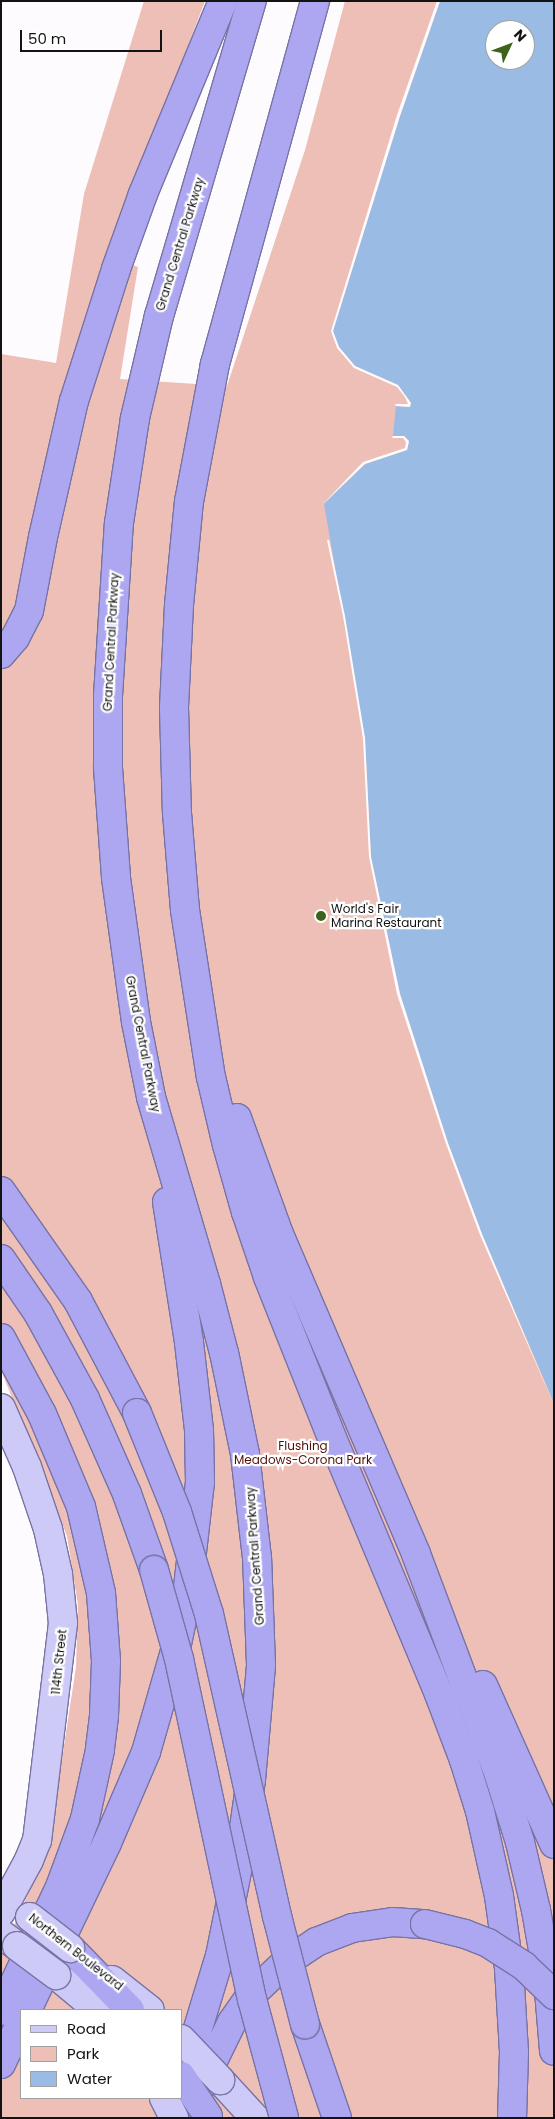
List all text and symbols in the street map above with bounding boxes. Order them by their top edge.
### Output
scale bar [22,20,165,52]
north arrow [485,20,535,70]
text: N [509,25,531,46]
text: 50 m [28,28,66,49]
street label: Grand Central Parkway [153,176,207,312]
street label: Grand Central Parkway [100,572,122,712]
place label: World's Fair Marina Restaurant [331,902,442,930]
marker: World's Fair Marina Restaurant [315,910,327,922]
street label: Grand Central Parkway [123,974,163,1114]
park label: Flushing Meadows-Corona Park [234,1439,372,1467]
street label: Grand Central Parkway [243,1486,267,1626]
street label: 114th Street [48,1629,70,1695]
street label: Northern Boulevard [26,1911,126,1993]
legend [20,2009,182,2099]
text: Road [67,2018,106,2039]
text: Park [67,2043,99,2064]
text: Water [67,2068,112,2089]

